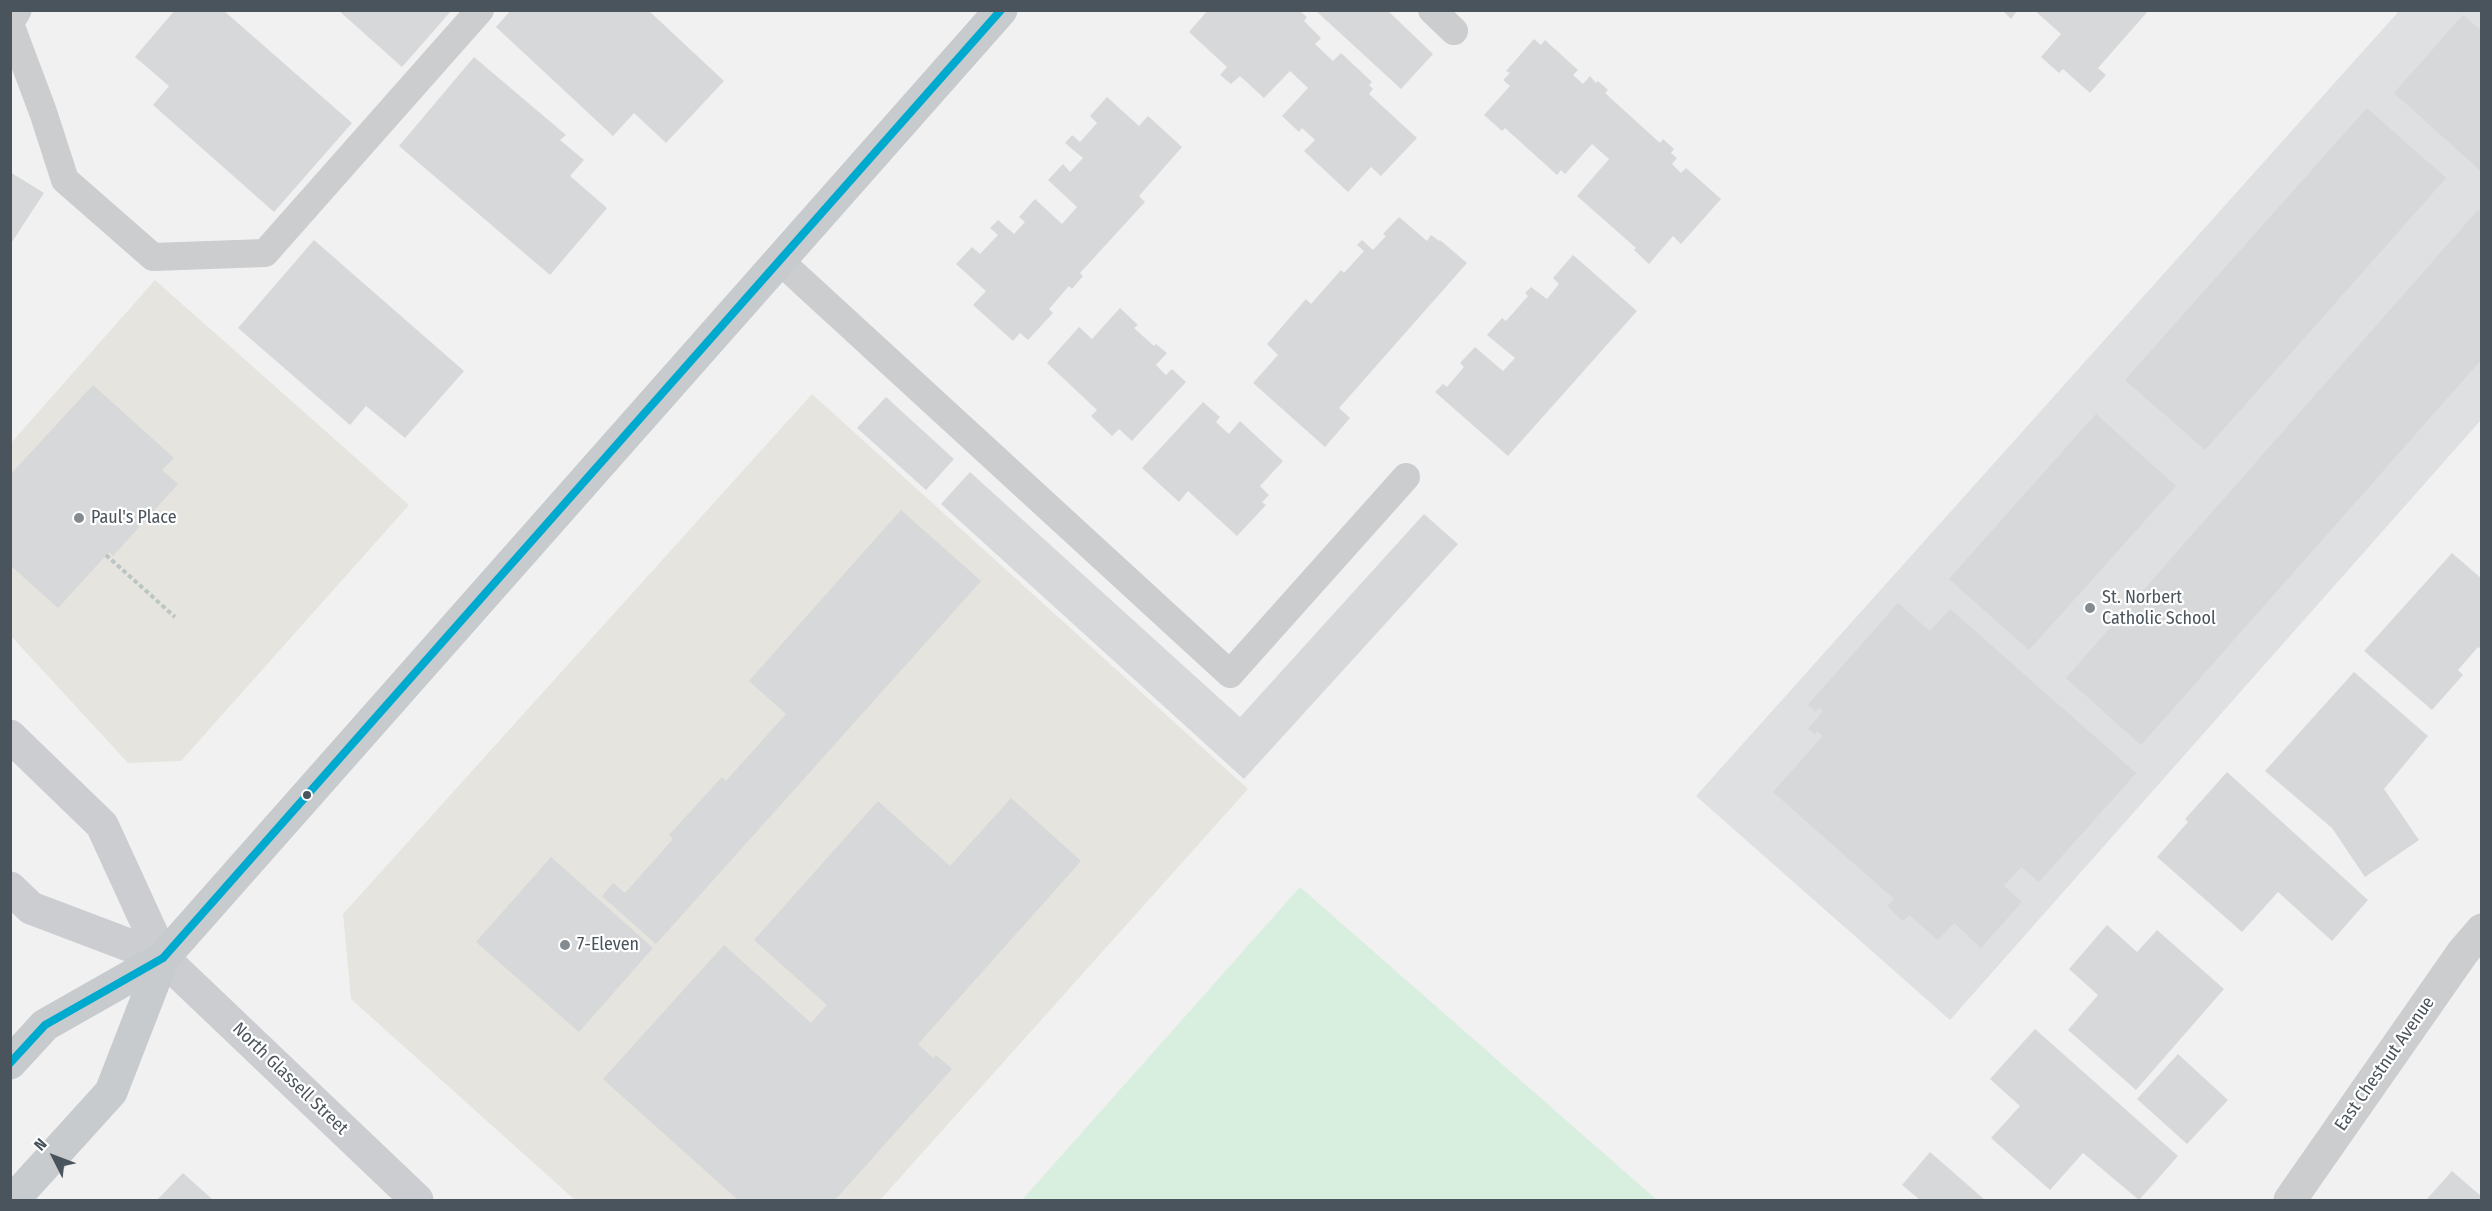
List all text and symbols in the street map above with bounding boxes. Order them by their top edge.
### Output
place label: Paul's Place [91,507,177,529]
marker: Paul's Place [72,511,86,525]
place label: St. Norbert Catholic School [2102,587,2216,630]
marker: St. Norbert Catholic School [2083,601,2097,615]
unlabelled marker [301,789,313,801]
place label: 7-Eleven [577,934,639,956]
marker: 7-Eleven [558,938,572,952]
street label: East Chestnut Avenue [2331,993,2439,1135]
street label: North Glassell Street [228,1018,352,1140]
north arrow [24,1127,84,1187]
text: N [30,1135,51,1155]

